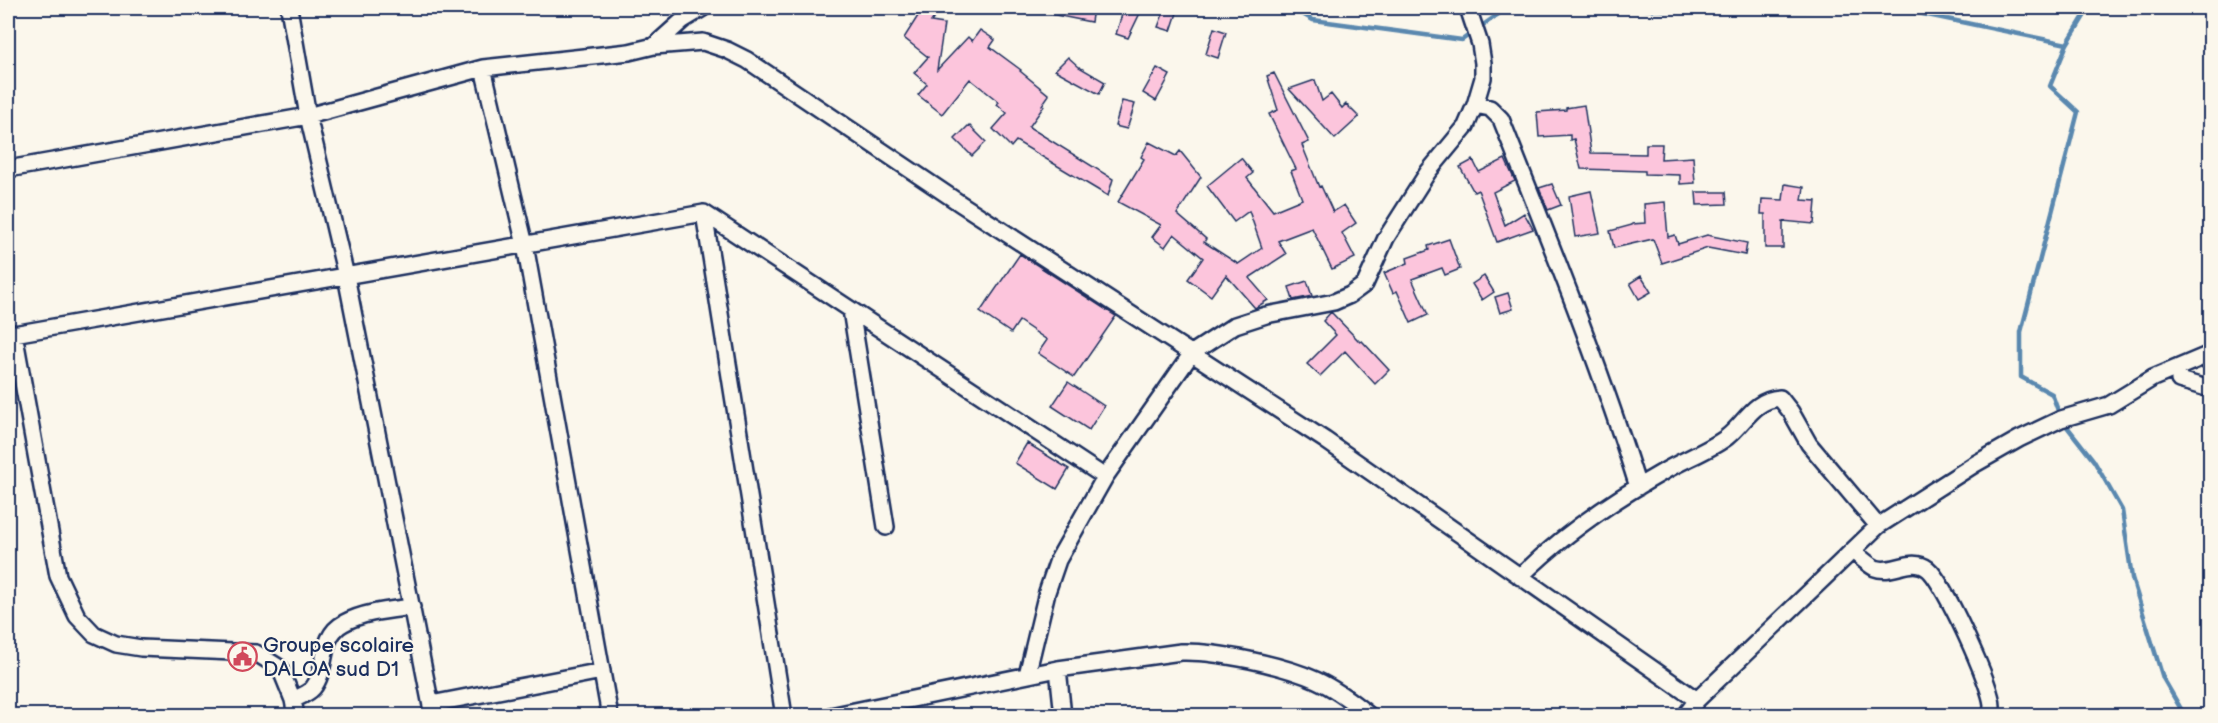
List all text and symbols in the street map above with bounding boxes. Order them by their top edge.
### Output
place label: Groupe scolaire DALOA sud D1 [263,633,414,682]
public building icon: Groupe scolaire DALOA sud D1 [226,641,258,673]

